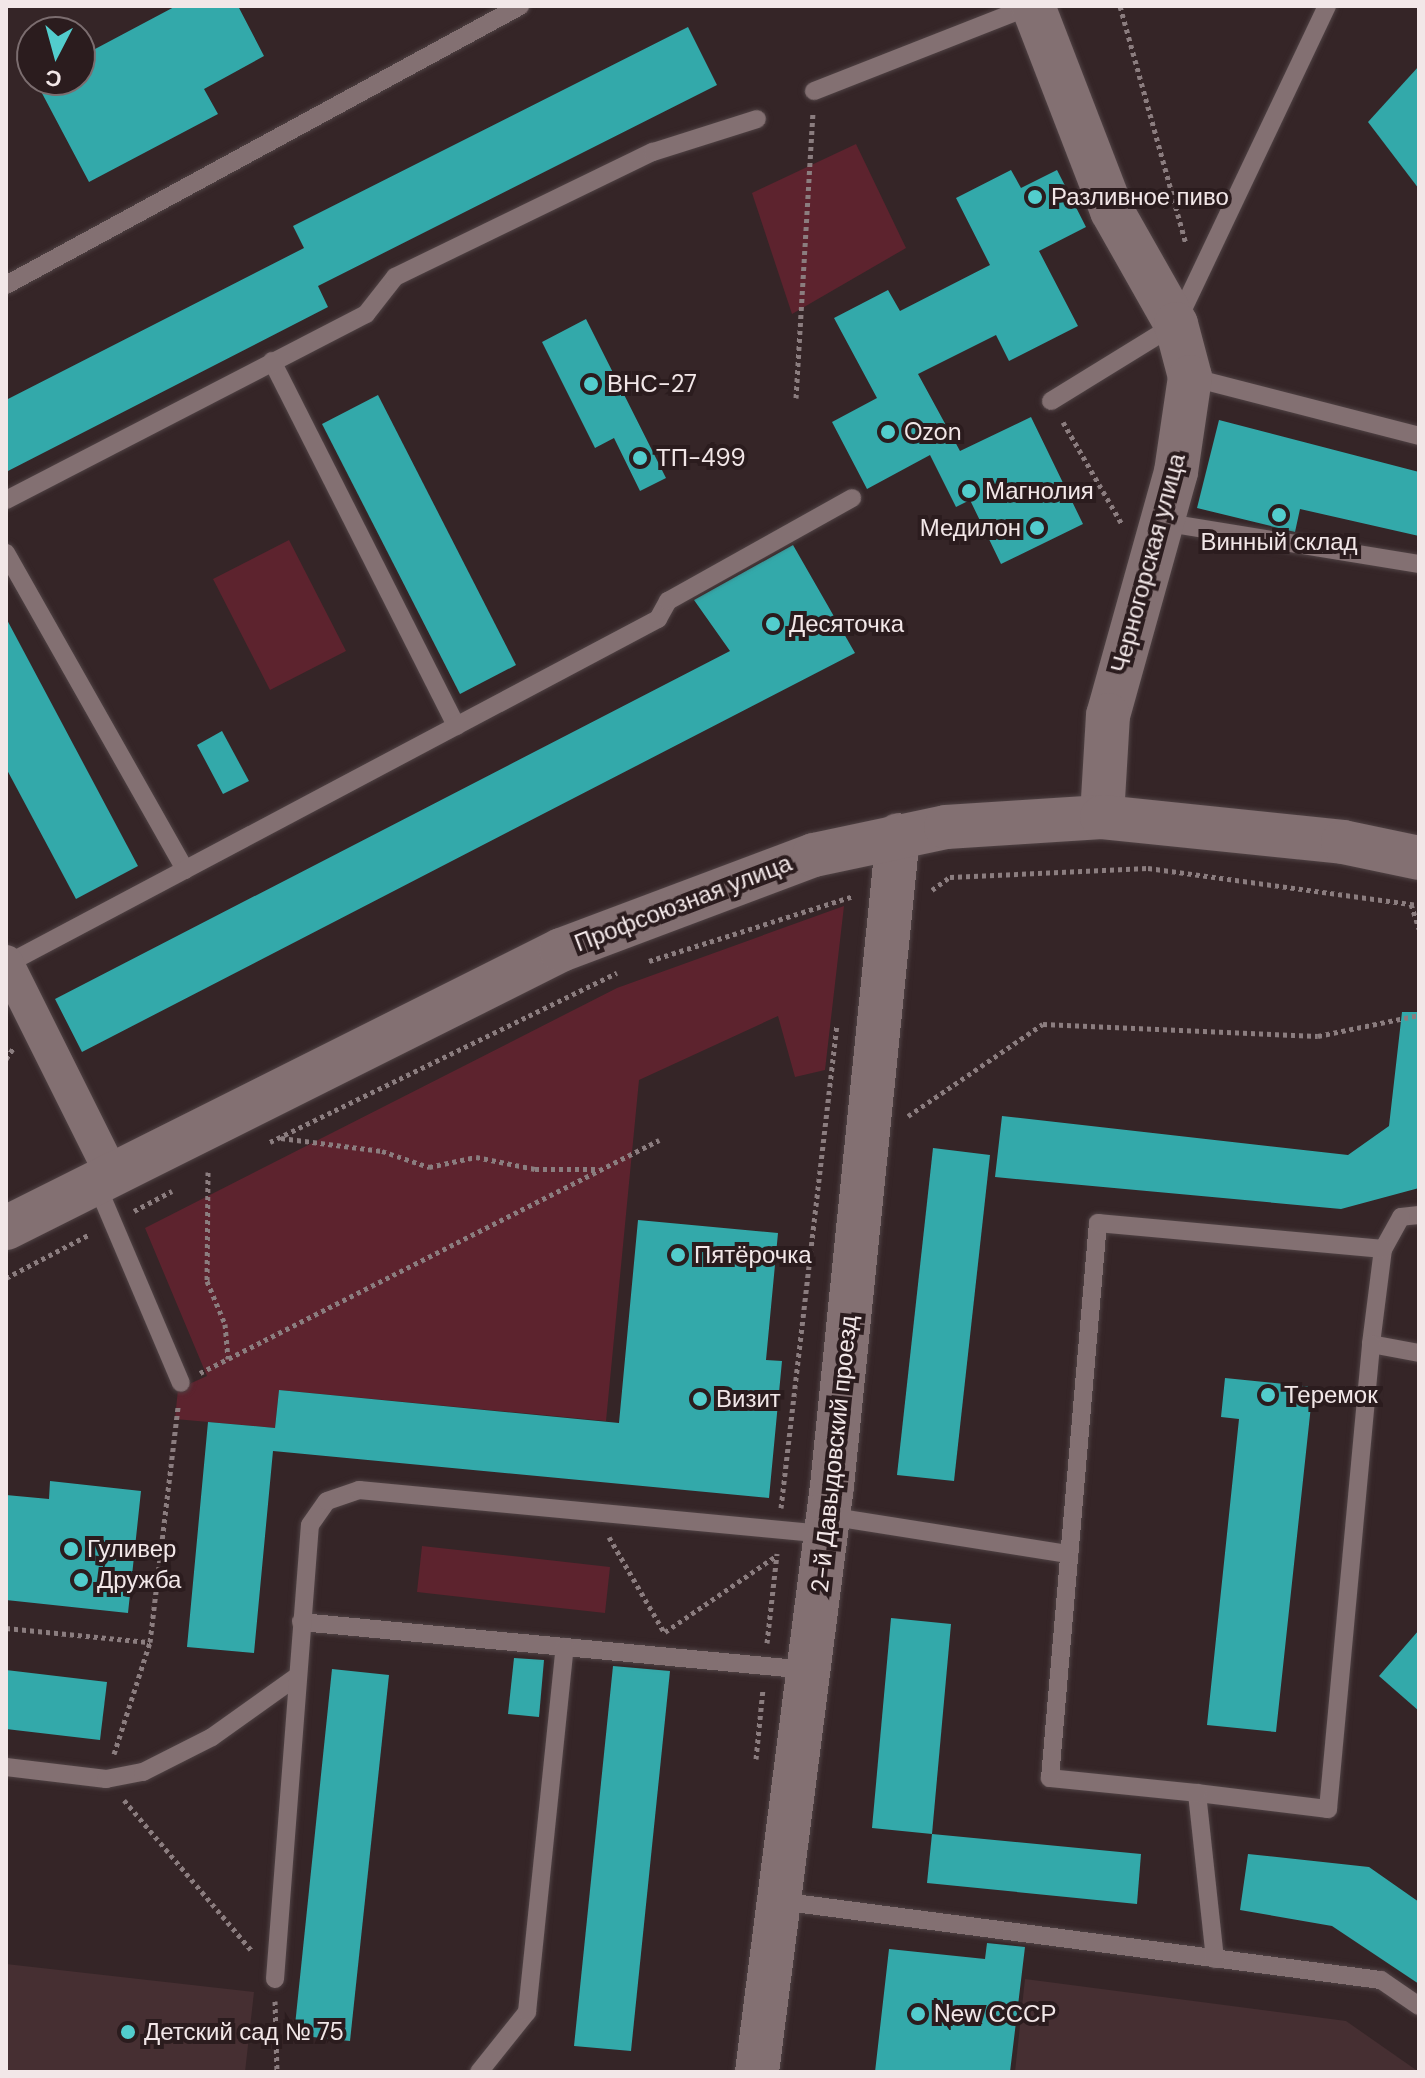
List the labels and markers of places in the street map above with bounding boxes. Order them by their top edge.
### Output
place label: Разливное пиво [1051,183,1229,211]
marker: Разливное пиво [1026,188,1044,206]
place label: ВНС-27 [607,370,697,398]
marker: ВНС-27 [582,375,600,393]
place label: Ozon [904,418,962,446]
marker: Ozon [879,423,897,441]
place label: ТП-499 [656,444,746,472]
marker: ТП-499 [631,449,649,467]
place label: Магнолия [985,477,1094,505]
marker: Магнолия [960,482,978,500]
marker: Винный склад [1270,506,1288,524]
place label: Медилон [920,514,1021,542]
marker: Медилон [1028,519,1046,537]
place label: Винный склад [1200,528,1358,556]
place label: Десяточка [789,610,904,638]
marker: Десяточка [764,615,782,633]
place label: Пятёрочка [694,1241,812,1269]
marker: Пятёрочка [669,1246,687,1264]
place label: Теремок [1284,1381,1378,1409]
place label: Визит [716,1385,781,1413]
marker: Теремок [1259,1386,1277,1404]
marker: Визит [691,1390,709,1408]
place label: Гуливер [87,1535,176,1563]
marker: Гуливер [62,1540,80,1558]
place label: Дружба [97,1566,181,1594]
marker: Дружба [72,1571,90,1589]
place label: New СССР [934,2000,1056,2028]
marker: New СССР [909,2005,927,2023]
place label: Детский сад № 75 [144,2018,344,2046]
marker: Детский сад № 75 [119,2023,137,2041]

